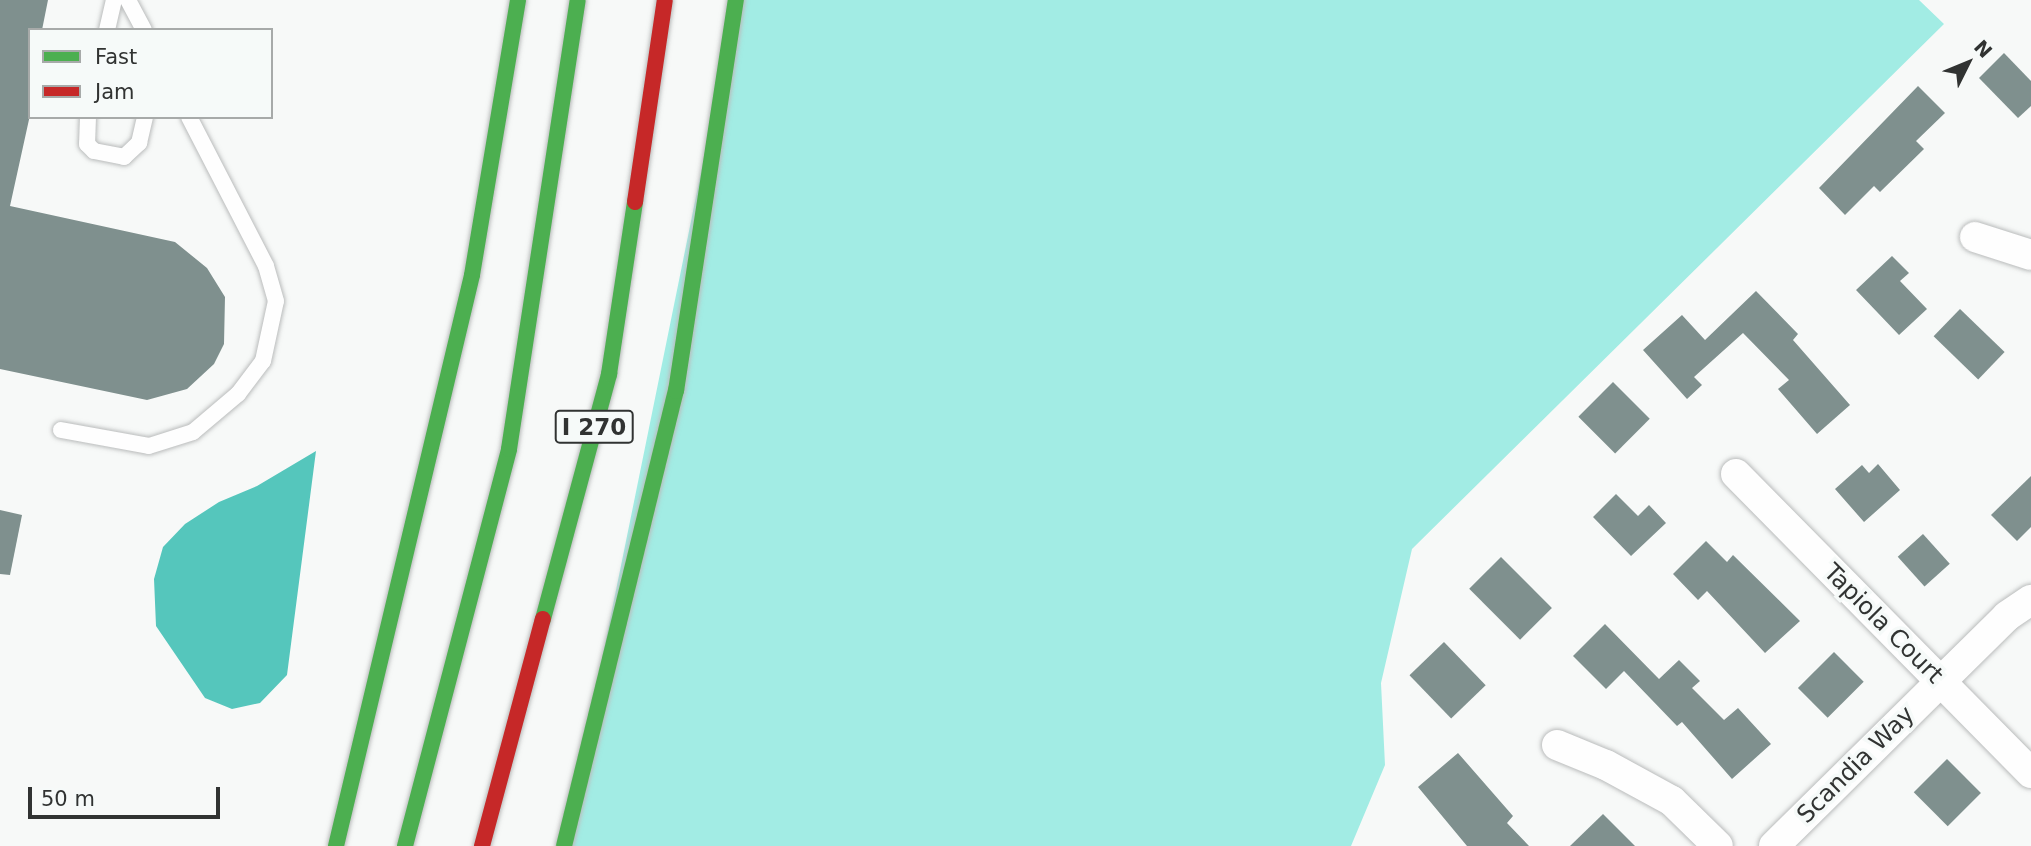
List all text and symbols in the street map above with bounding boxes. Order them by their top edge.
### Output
legend [28,28,273,119]
north arrow [1933,28,2003,98]
text: N [1970,35,1997,62]
text: Fast [95,45,137,69]
text: Jam [95,80,135,104]
road number: I 270 [554,408,634,446]
street label: Tapiola Court [1817,558,1949,690]
street label: Scandia Way [1791,700,1921,830]
scale bar [32,772,224,816]
text: 50 m [41,787,95,811]

